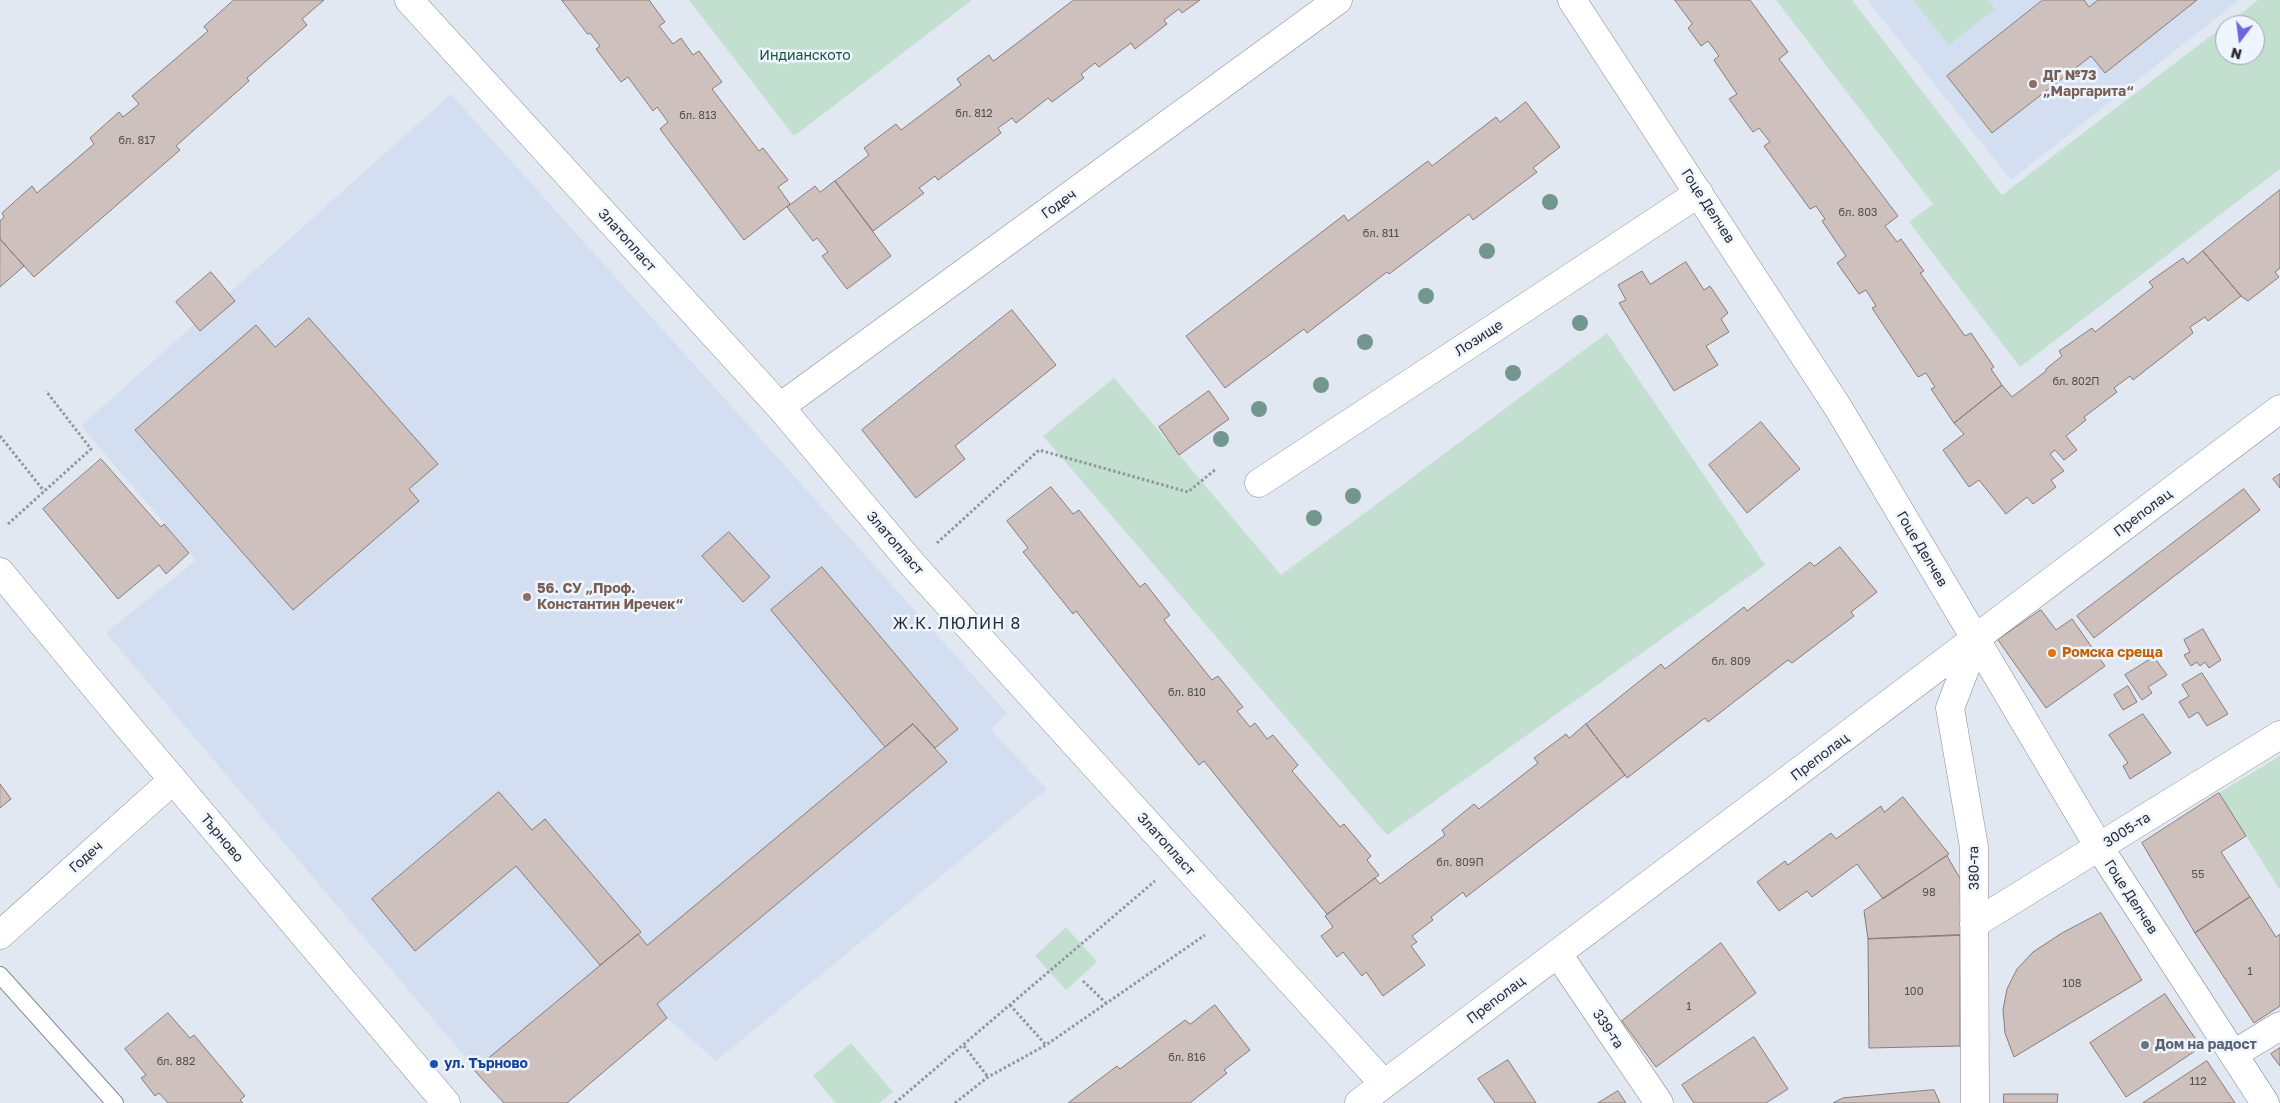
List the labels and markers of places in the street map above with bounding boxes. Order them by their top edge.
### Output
place label: ДГ №73 „Маргарита“ [2043,68,2134,100]
marker: ДГ №73 „Маргарита“ [2027,78,2039,90]
place label: 56. СУ „Проф. Константин Иречек“ [537,581,683,614]
marker: 56. СУ „Проф. Константин Иречек“ [521,591,533,603]
place label: Ромска среща [2062,645,2163,661]
marker: Ромска среща [2046,647,2058,659]
place label: Дом на радост [2155,1037,2257,1053]
marker: Дом на радост [2139,1039,2151,1051]
place label: ул. Търново [444,1056,528,1072]
marker: ул. Търново [428,1058,440,1070]

